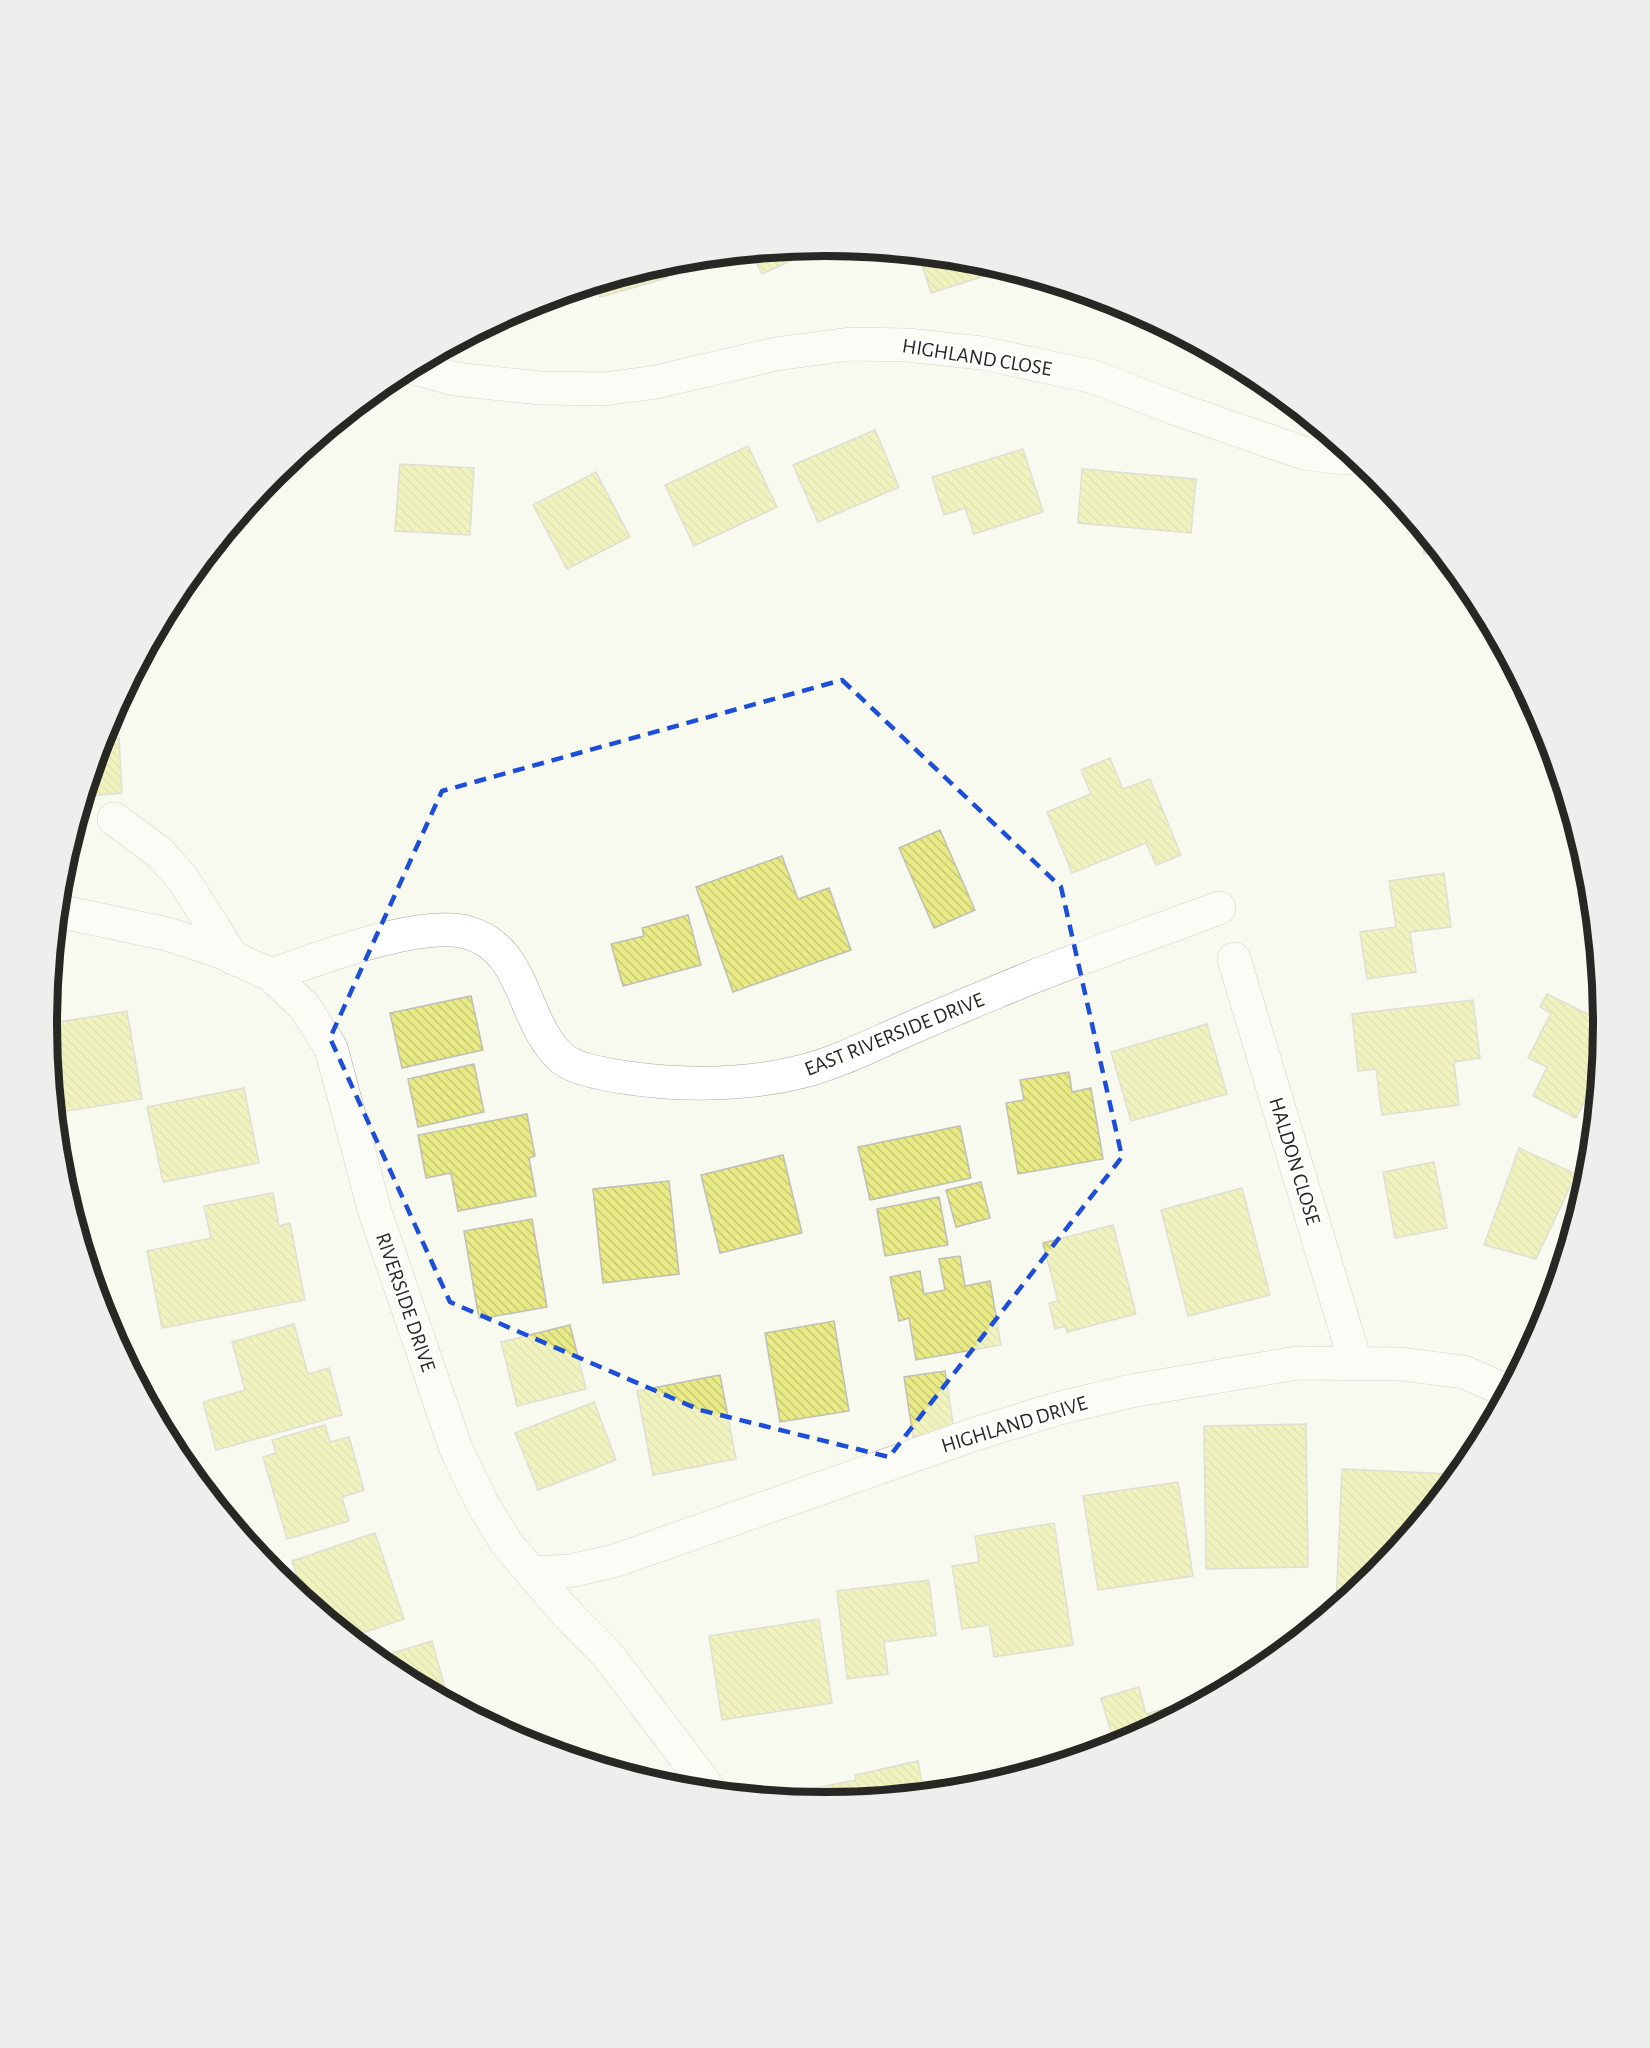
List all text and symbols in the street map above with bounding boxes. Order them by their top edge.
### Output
street label: HIGHLAND CLOSE [901,335,1053,380]
street label: EAST RIVERSIDE DRIVE [802,989,987,1080]
street label: HALDON CLOSE [1265,1095,1324,1227]
street label: RIVERSIDE DRIVE [372,1230,439,1374]
street label: HIGHLAND DRIVE [939,1392,1090,1457]

